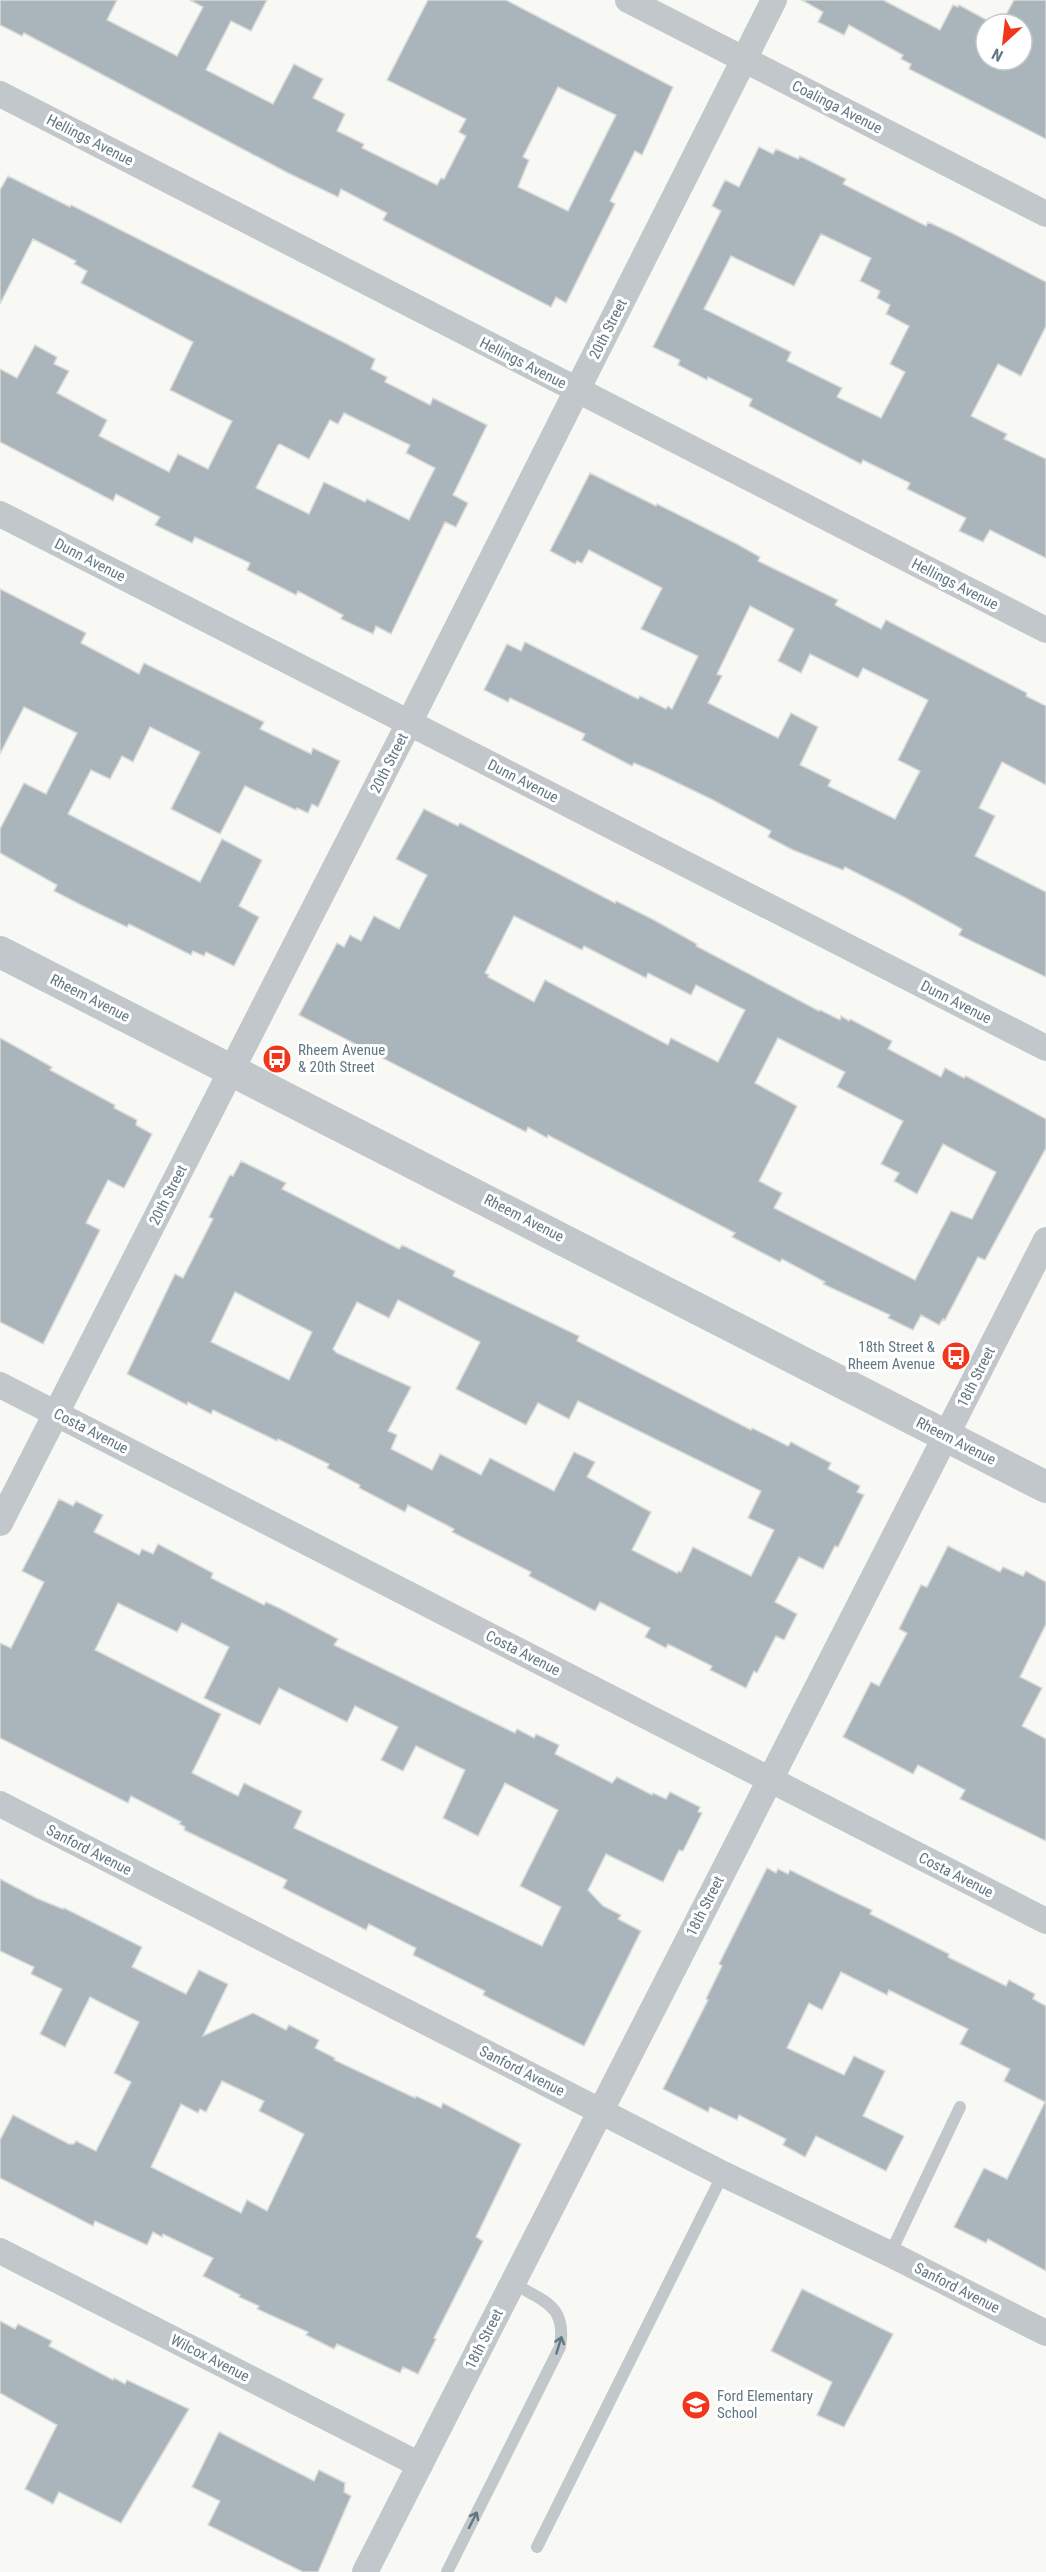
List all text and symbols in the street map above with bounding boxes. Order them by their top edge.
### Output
north arrow [974,12,1034,72]
text: N [989,44,1006,66]
street label: Coalinga Avenue [789,77,885,137]
street label: Hellings Avenue [44,110,136,170]
street label: 20th Street [585,296,631,362]
street label: Hellings Avenue [477,333,569,393]
street label: Dunn Avenue [52,535,128,585]
street label: Hellings Avenue [909,554,1001,614]
street label: 20th Street [366,730,412,796]
street label: Dunn Avenue [485,756,561,806]
street label: Rheem Avenue [47,970,133,1026]
street label: Dunn Avenue [918,977,994,1027]
place label: Rheem Avenue & 20th Street [298,1041,385,1076]
bus stop icon: Rheem Avenue & 20th Street [261,1043,293,1075]
street label: 20th Street [145,1162,191,1228]
street label: Rheem Avenue [481,1190,567,1246]
place label: 18th Street & Rheem Avenue [848,1338,936,1373]
bus stop icon: 18th Street & Rheem Avenue [940,1340,972,1372]
street label: 18th Street [953,1344,999,1410]
street label: Costa Avenue [51,1405,131,1457]
street label: Rheem Avenue [913,1413,999,1469]
street label: Costa Avenue [483,1627,563,1679]
street label: Sanford Avenue [43,1821,135,1879]
street label: Costa Avenue [916,1849,996,1901]
street label: 18th Street [682,1873,728,1939]
street label: Sanford Avenue [476,2042,568,2100]
street label: Sanford Avenue [911,2259,1003,2317]
street label: 18th Street [461,2306,507,2372]
street label: Wilcox Avenue [168,2330,252,2386]
one-way arrow [554,2336,565,2355]
place label: Ford Elementary School [717,2387,813,2422]
school or university icon: Ford Elementary School [680,2389,712,2421]
one-way arrow [468,2511,479,2529]

